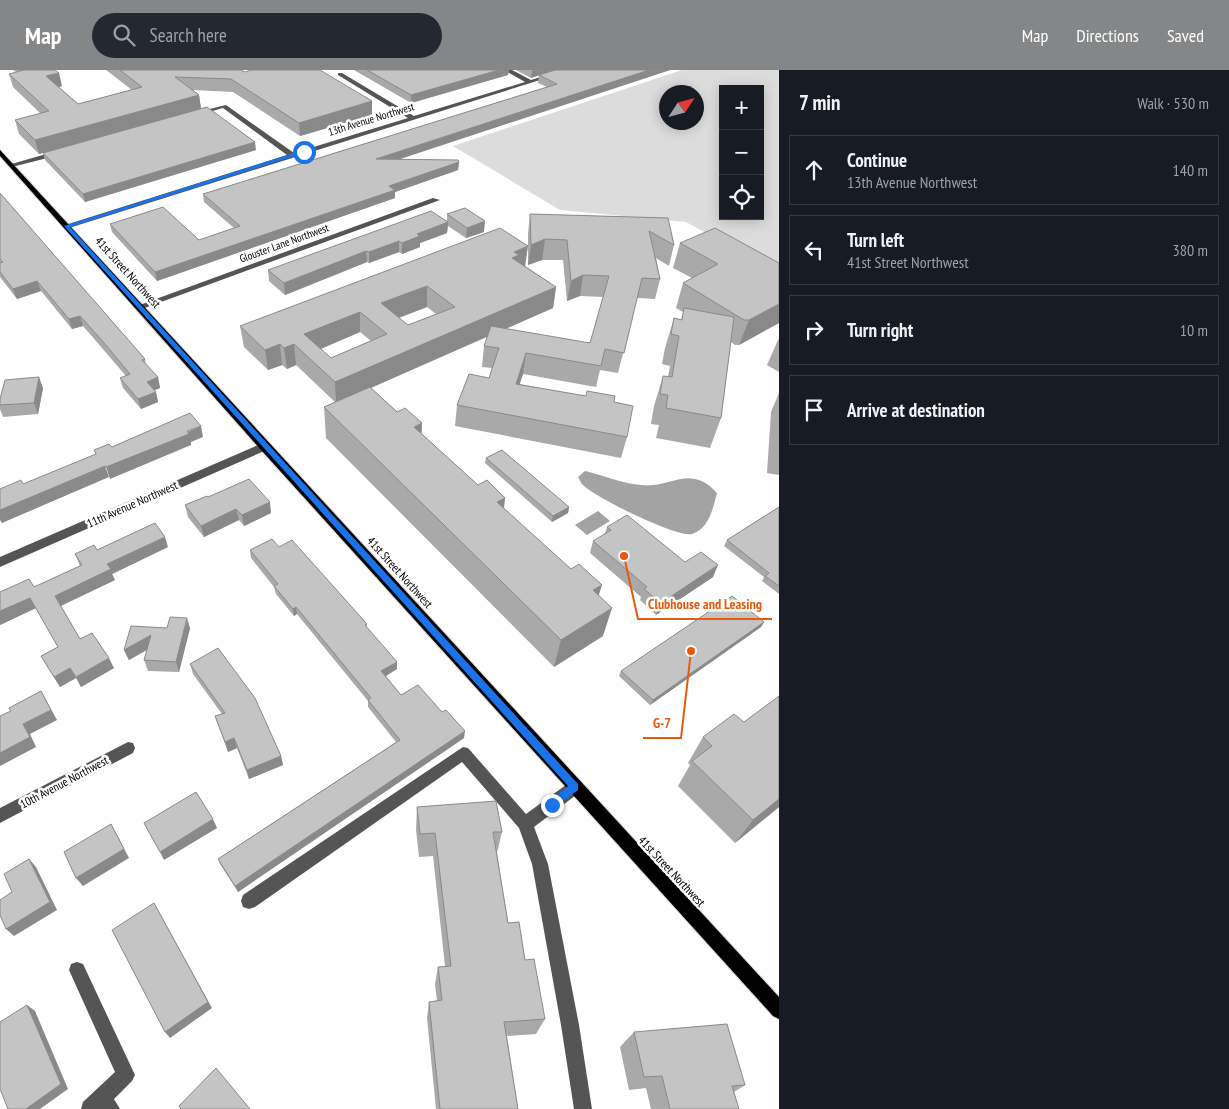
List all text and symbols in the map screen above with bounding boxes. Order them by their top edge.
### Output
search box [92,13,442,58]
text: Map [25,20,62,51]
icon: search [110,21,138,49]
text: Search here [150,23,227,47]
text: Map [1022,24,1048,47]
text: Directions [1076,24,1139,47]
text: Saved [1167,24,1204,47]
north arrow [659,85,704,130]
map controls [719,85,764,220]
button: + [719,85,764,130]
text: 7 min [799,89,841,116]
text: Walk · 530 m [1137,93,1209,113]
street label: 13th Avenue Northwest [326,99,416,139]
button: − [719,130,764,175]
route start [293,141,316,164]
text: Continue [847,148,907,172]
icon: ahead [800,156,828,184]
text: 140 m [1173,160,1208,180]
text: 13th Avenue Northwest [847,172,977,192]
button: locate [719,175,764,220]
street label: Glouster Lane Northwest [237,220,331,266]
text: Turn left [847,228,904,252]
street label: 41st Street Northwest [92,233,165,311]
icon: left [800,236,828,264]
text: 380 m [1173,240,1208,260]
text: 41st Street Northwest [847,252,969,272]
icon: right [800,316,828,344]
text: Turn right [847,318,913,342]
text: 10 m [1180,320,1208,340]
icon: arrive [800,396,828,424]
text: Arrive at destination [847,398,985,422]
street label: 11th Avenue Northwest [84,477,180,531]
street label: 41st Street Northwest [364,533,437,611]
callout: Clubhouse and Leasing [638,590,772,619]
text: Clubhouse and Leasing [648,595,762,613]
callout: G-7 [643,709,681,738]
text: G-7 [653,714,671,732]
street label: 10th Avenue Northwest [17,752,111,812]
route end [541,794,564,817]
street label: 41st Street Northwest [635,833,709,910]

